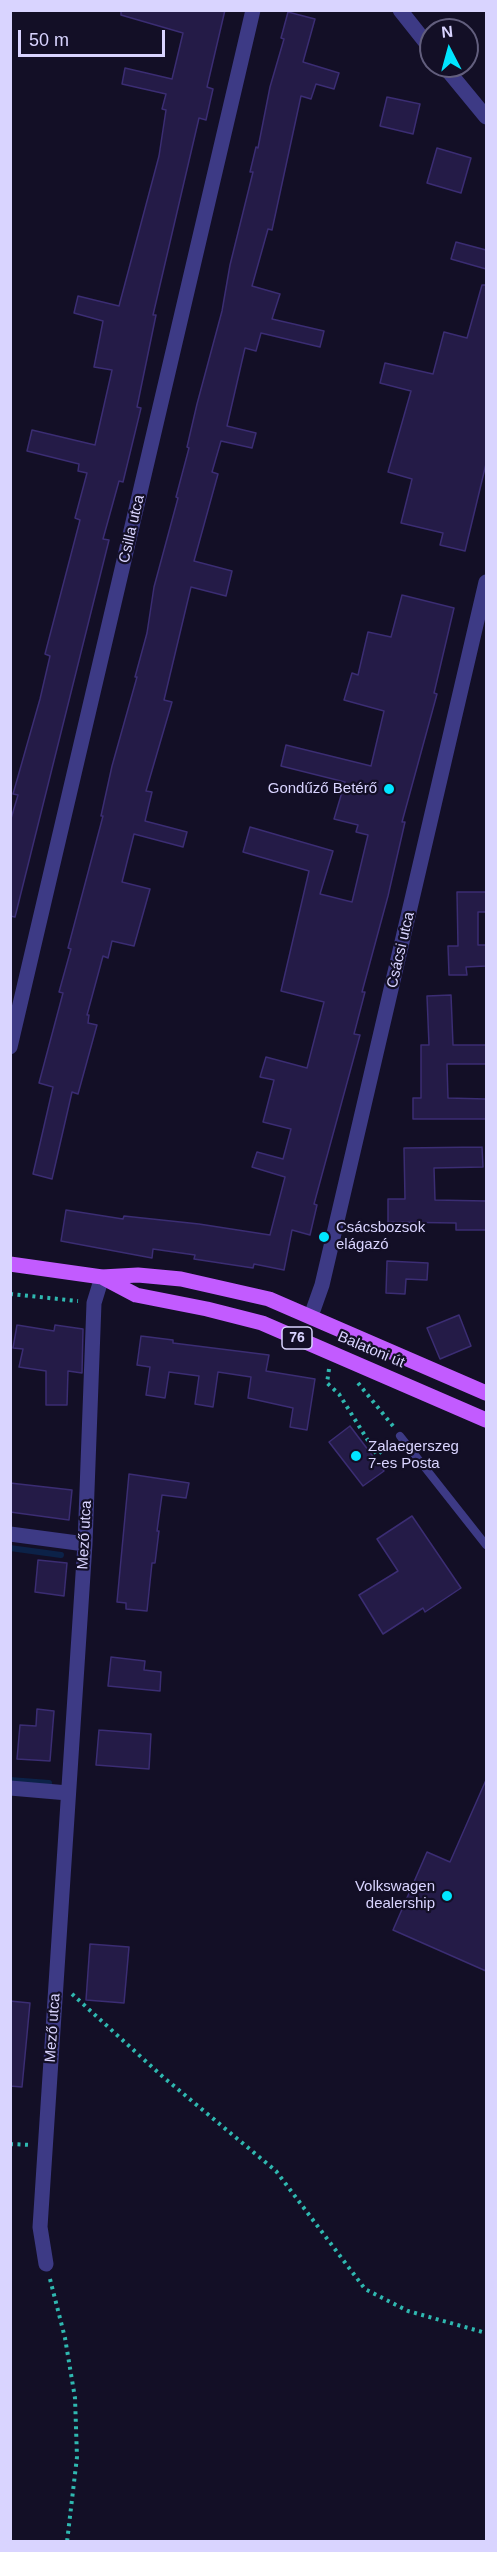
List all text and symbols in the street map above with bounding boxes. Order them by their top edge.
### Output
scale bar [21,18,168,56]
north arrow [419,18,479,78]
text: N [441,23,454,41]
text: 50 m [29,30,69,50]
street label: Csilla utca [115,493,149,565]
place label: Gondűző Betérő [268,780,377,798]
marker: Gondűző Betérő [382,782,396,796]
street label: Csácsi utca [384,910,418,990]
place label: Csácsbozsok elágazó [336,1219,425,1254]
marker: Csácsbozsok elágazó [317,1230,331,1244]
road number: 76 [282,1327,312,1349]
street label: Balatoni út [335,1328,407,1372]
place label: Zalaegerszeg 7-es Posta [368,1438,459,1473]
marker: Zalaegerszeg 7-es Posta [349,1449,363,1463]
street label: Mező utca [74,1500,96,1570]
place label: Volkswagen dealership [355,1878,435,1913]
marker: Volkswagen dealership [440,1889,454,1903]
street label: Mező utca [42,1993,64,2063]

